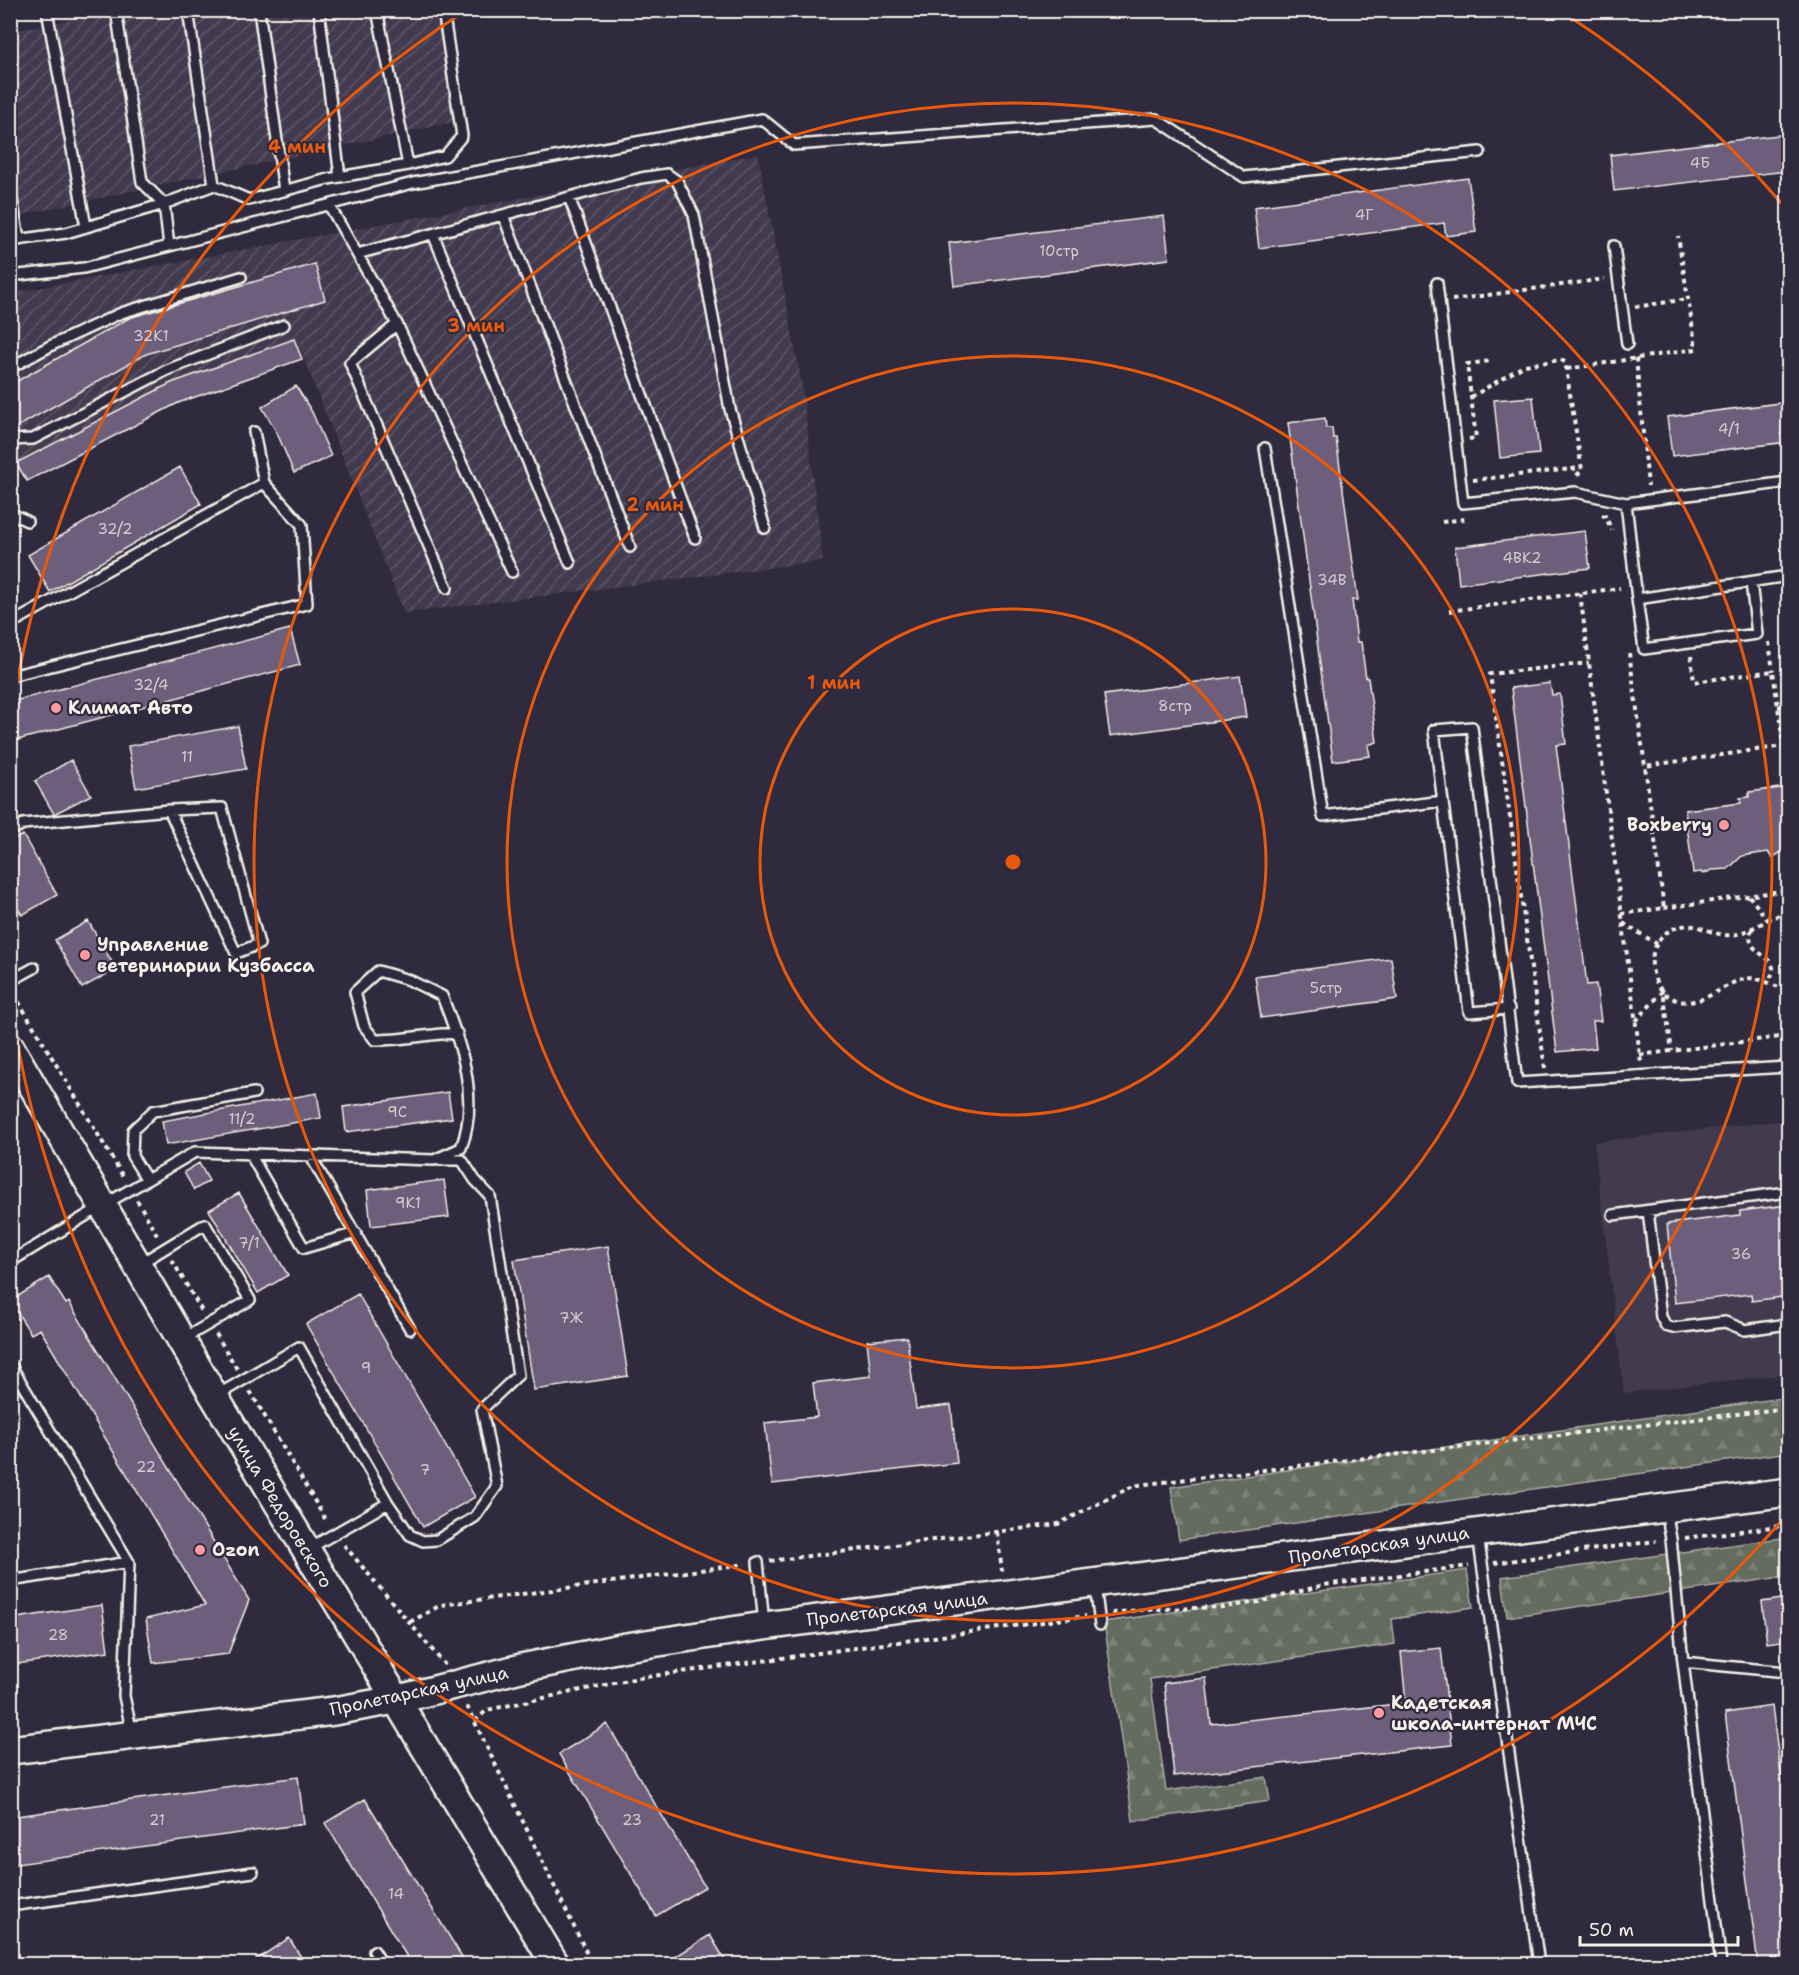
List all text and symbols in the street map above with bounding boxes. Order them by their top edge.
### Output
text: 4 мин [268,135,326,159]
house number: 4Б [1690,153,1710,173]
house number: 4Г [1355,205,1373,225]
house number: 10стр [1039,241,1079,261]
text: 3 мин [447,314,505,338]
house number: 32К1 [133,326,169,346]
house number: 4/1 [1718,419,1740,439]
text: 2 мин [626,493,684,517]
house number: 32/2 [97,519,133,539]
house number: 4ВК2 [1502,548,1542,568]
house number: 34В [1317,570,1347,590]
text: 1 мин [807,671,861,695]
house number: 32/4 [134,675,168,695]
place label: Климат Авто [68,696,193,720]
house number: 8стр [1158,696,1192,716]
marker: Климат Авто [49,701,63,715]
house number: 11 [181,747,193,767]
place label: Boxberry [1627,813,1712,837]
marker: Boxberry [1717,818,1731,832]
centre of rings [1003,852,1023,872]
place label: Управление ветеринарии Кузбасса [97,933,315,978]
marker: Управление ветеринарии Кузбасса [78,948,92,962]
house number: 5стр [1310,978,1342,998]
house number: 9С [387,1102,407,1122]
house number: 11/2 [228,1109,256,1129]
house number: 9К1 [395,1193,421,1213]
house number: 7/1 [238,1233,260,1253]
house number: 36 [1731,1244,1751,1264]
house number: 7Ж [559,1308,584,1328]
house number: 9 [361,1358,371,1378]
street label: улица Федоровского [222,1421,338,1593]
house number: 22 [136,1457,156,1477]
house number: 7 [420,1460,430,1480]
street label: Пролетарская улица [1287,1520,1471,1570]
place label: Ozon [212,1538,259,1562]
marker: Ozon [193,1543,207,1557]
street label: Пролетарская улица [805,1586,989,1632]
house number: 28 [48,1625,68,1645]
street label: Пролетарская улица [328,1660,510,1722]
place label: Кадетская школа-интернат МЧС [1391,1691,1597,1736]
marker: Кадетская школа-интернат МЧС [1372,1706,1386,1720]
house number: 21 [149,1810,165,1830]
house number: 23 [622,1810,642,1830]
house number: 14 [388,1884,404,1904]
scale bar [1580,1909,1738,1947]
text: 50 m [1589,1918,1634,1942]

